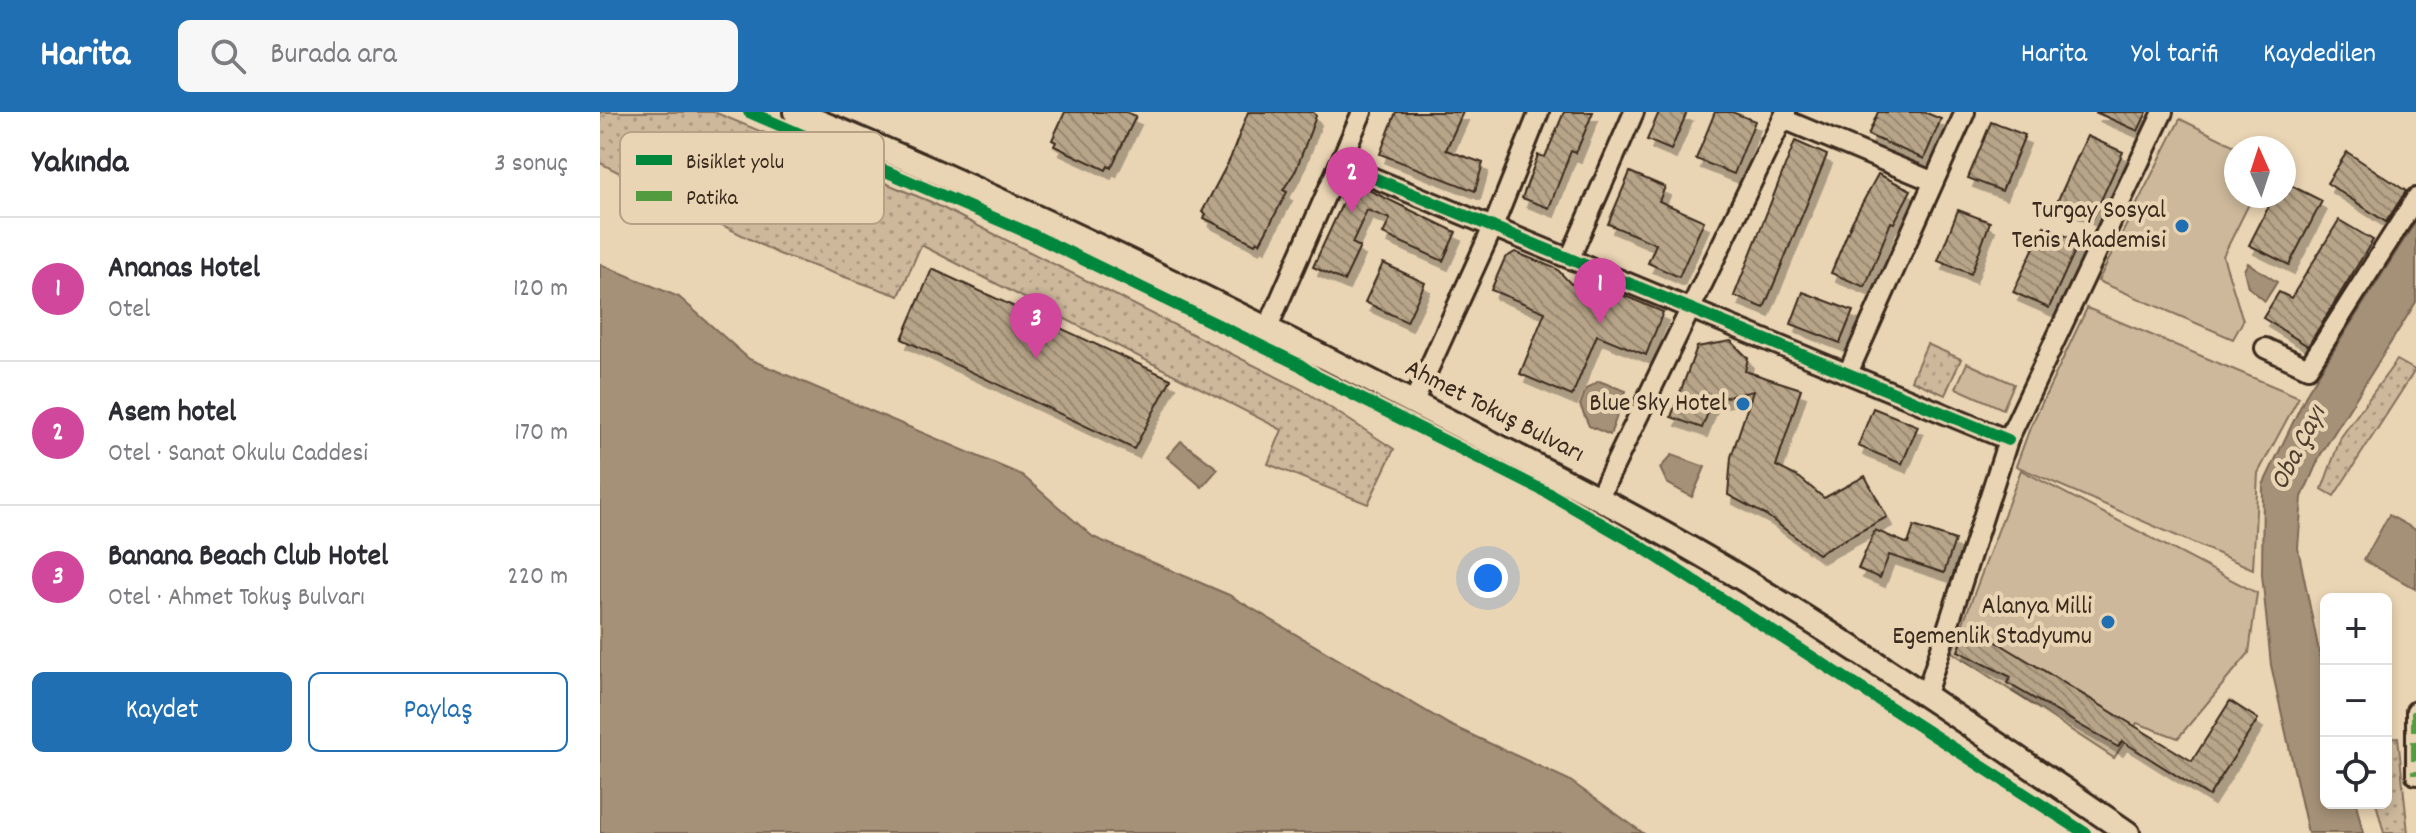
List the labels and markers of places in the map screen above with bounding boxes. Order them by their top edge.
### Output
pin: 2 [1326,147,1378,213]
place label: Turgay Sosyal Tenis Akademisi [2011,193,2166,260]
marker: Turgay Sosyal Tenis Akademisi [2173,217,2191,235]
pin: 1 [1574,258,1626,324]
pin: 3 [1010,293,1062,359]
place label: Blue Sky Hotel [1589,386,1727,423]
marker: Blue Sky Hotel [1734,395,1752,413]
place label: Alanya Milli Egemenlik Stadyumu [1892,589,2092,656]
marker: Alanya Milli Egemenlik Stadyumu [2099,613,2117,631]

